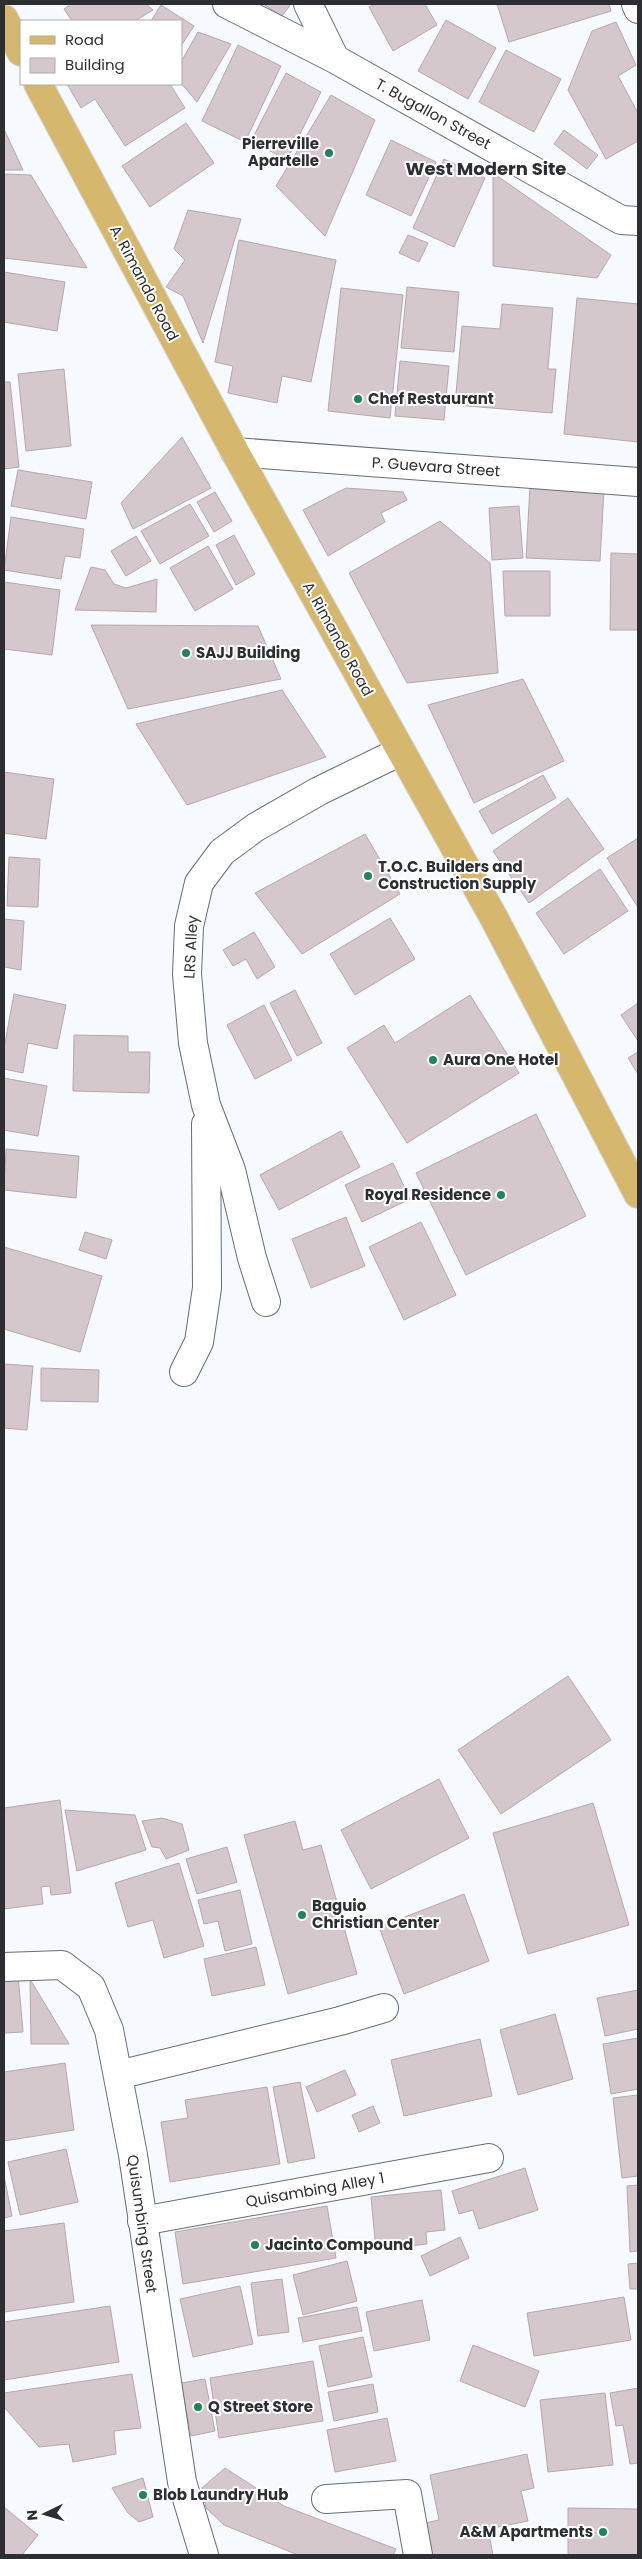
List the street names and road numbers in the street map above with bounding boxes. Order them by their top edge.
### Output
street label: T. Bugallon Street [372,73,495,154]
street label: A. Rimando Road [105,221,184,344]
street label: P. Guevara Street [371,452,501,481]
street label: A. Rimando Road [298,578,379,700]
street label: LRS Alley [178,914,203,979]
street label: Quisumbing Street [122,2153,163,2294]
street label: Quisambing Alley 1 [244,2167,386,2212]

